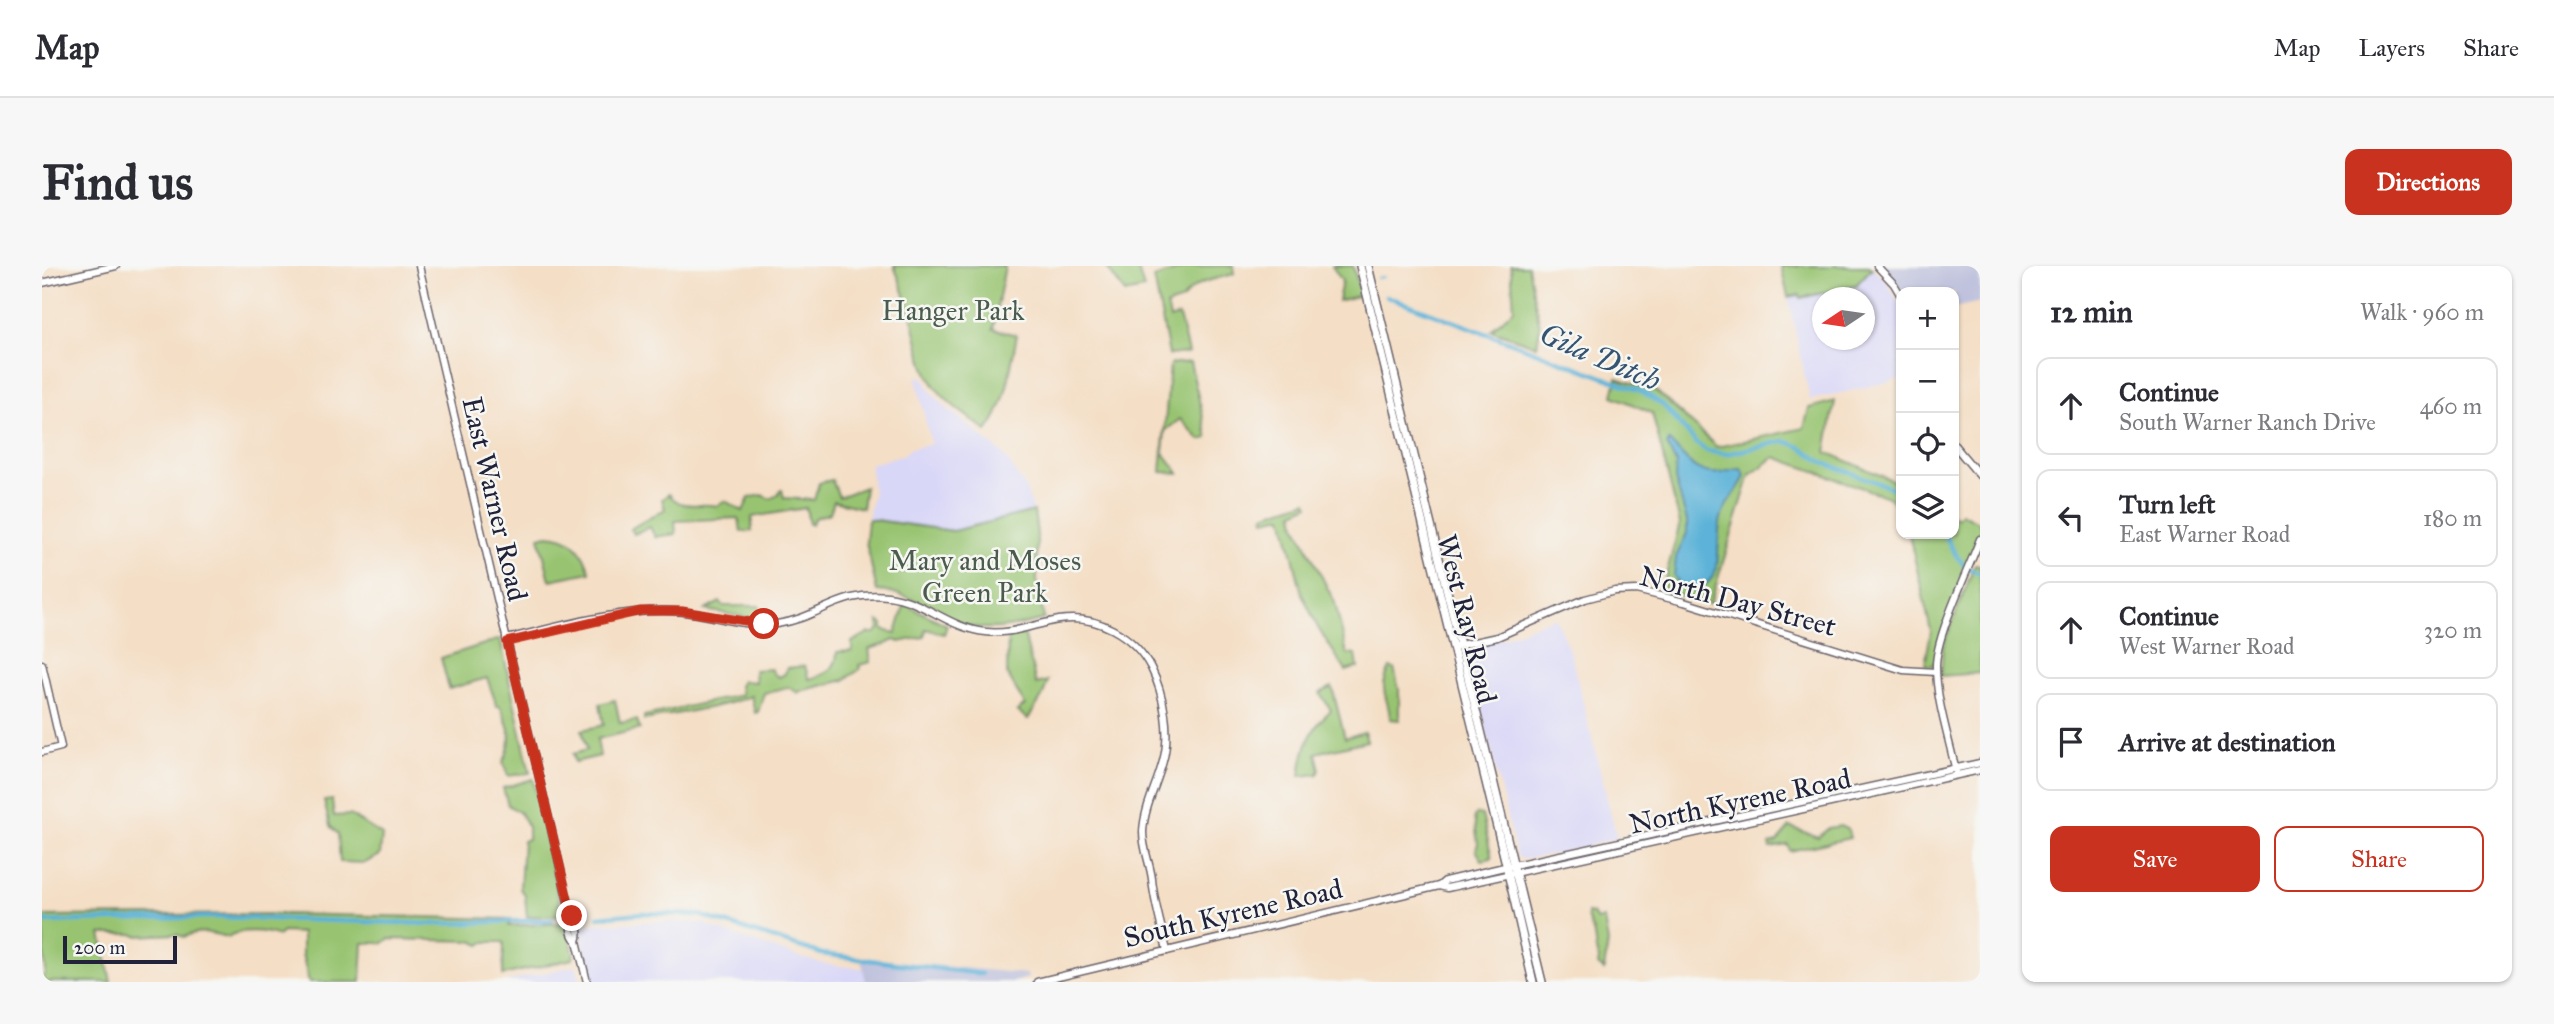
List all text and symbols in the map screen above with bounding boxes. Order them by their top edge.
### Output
text: Map [35,28,99,68]
text: Map [2274,33,2321,63]
text: Layers [2359,33,2425,63]
text: Share [2463,33,2519,63]
button: Directions [2345,149,2512,215]
text: Find us [42,153,193,212]
north arrow [1812,287,1875,350]
map controls [1896,287,1959,539]
button: + [1896,287,1959,350]
park label: Hanger Park [881,293,1025,328]
text: 12 min [2050,294,2133,330]
text: Walk · 960 m [2360,298,2484,326]
water label: Gila Ditch [1534,315,1666,399]
button: − [1896,350,1959,413]
text: Continue [2119,376,2219,408]
icon: ahead [2052,387,2090,425]
text: 460 m [2420,392,2482,420]
street label: East Warner Road [454,393,536,605]
text: South Warner Ranch Drive [2119,408,2376,436]
button: locate [1896,413,1959,476]
button: layers [1896,476,1959,539]
text: Turn left [2119,488,2215,520]
icon: left [2052,499,2090,537]
text: 180 m [2423,504,2482,532]
text: East Warner Road [2119,520,2290,548]
street label: West Ray Road [1429,531,1505,707]
park label: Mary and Moses Green Park [889,543,1081,610]
street label: North Day Street [1636,558,1840,644]
text: Continue [2119,600,2219,632]
route start [748,608,779,639]
icon: ahead [2052,611,2090,649]
text: 320 m [2424,616,2482,644]
text: West Warner Road [2119,632,2295,660]
icon: arrive [2052,723,2090,761]
text: Arrive at destination [2119,726,2336,758]
street label: North Kyrene Road [1626,760,1854,842]
button: Save [2050,826,2260,892]
button: Share [2274,826,2484,892]
street label: South Kyrene Road [1120,871,1346,955]
route end [556,900,587,931]
scale bar [63,933,177,965]
text: 200 m [74,936,126,959]

